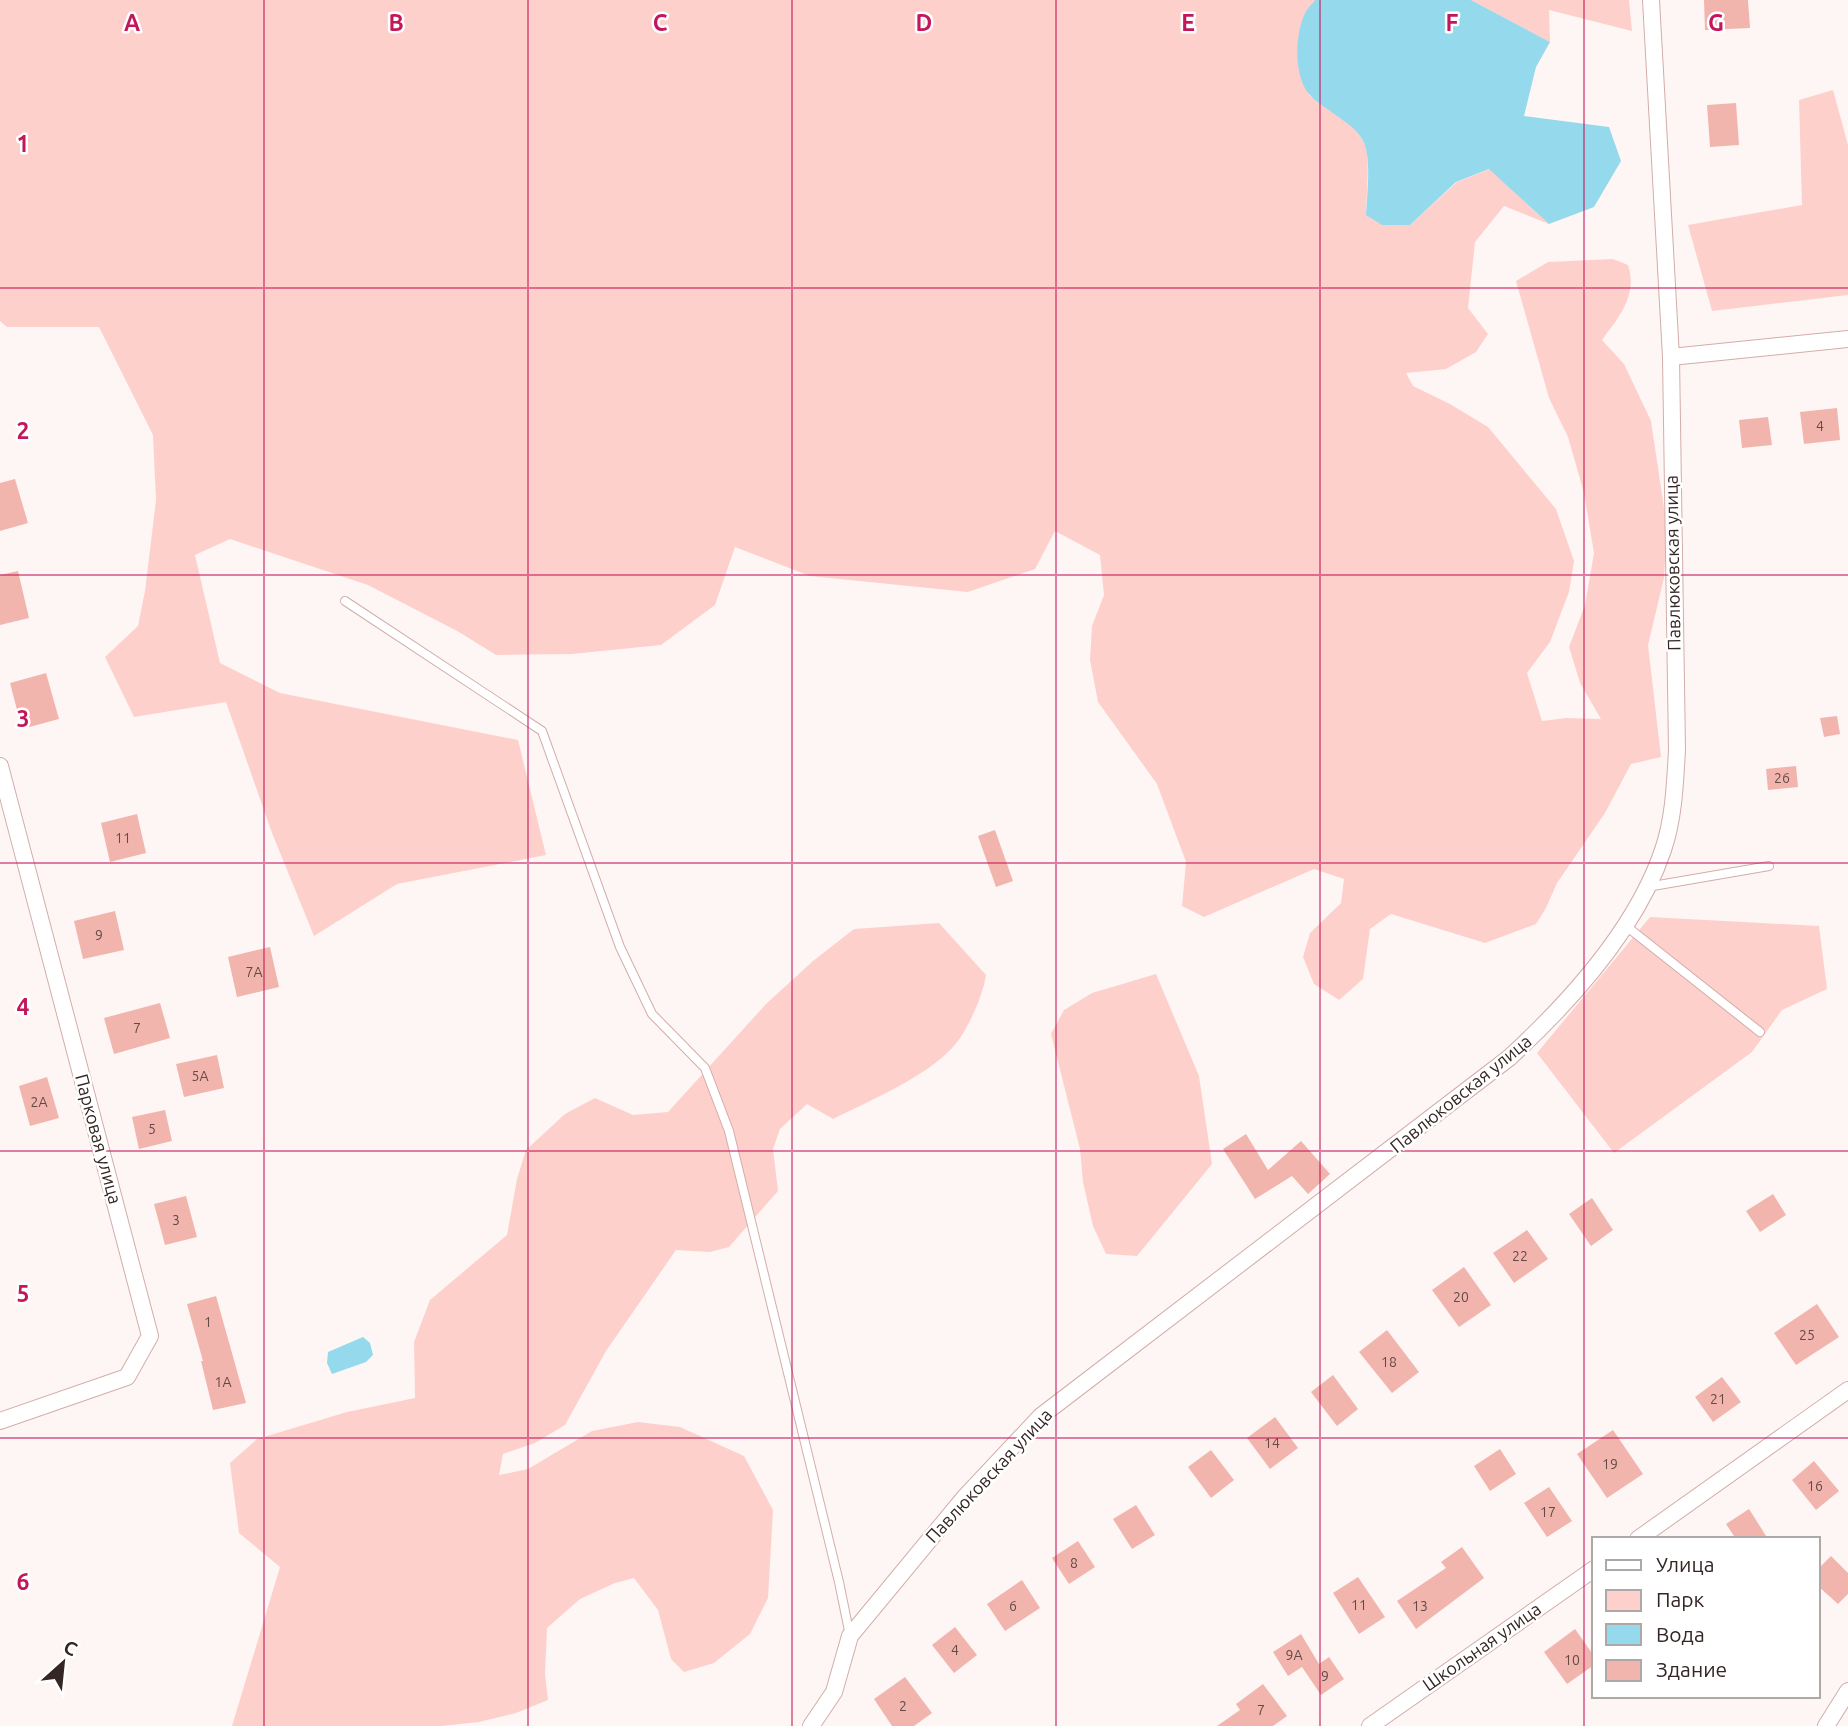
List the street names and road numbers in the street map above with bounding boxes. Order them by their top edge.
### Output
street label: Павлюковская улица [1660,475,1684,651]
street label: Павлюковская улица [1386,1030,1535,1156]
street label: Парковая улица [72,1071,126,1206]
street label: Павлюковская улица [921,1404,1056,1546]
street label: Школьная улица [1418,1598,1544,1694]

